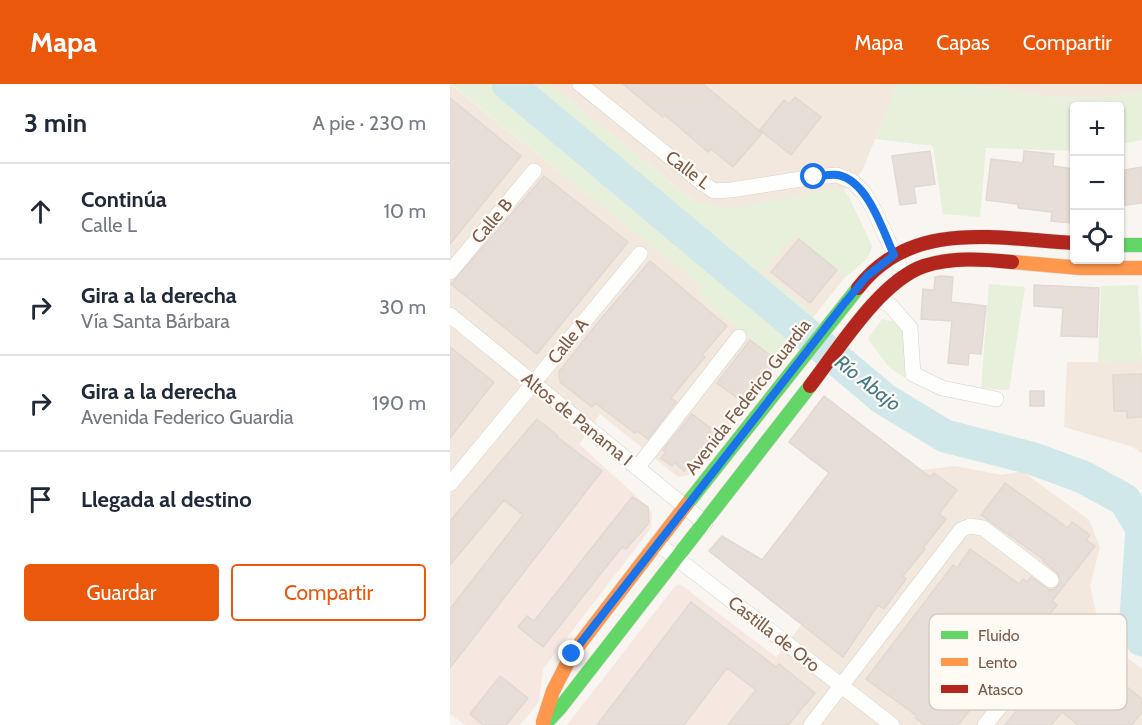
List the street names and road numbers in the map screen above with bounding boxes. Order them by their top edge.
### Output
street label: Calle L [661,146,715,194]
street label: Calle B [467,194,517,248]
street label: Calle A [543,314,593,368]
street label: Avenida Federico Guardia [680,315,816,479]
street label: Altos de Panama I [517,368,637,470]
street label: Castilla de Oro [724,591,824,677]

